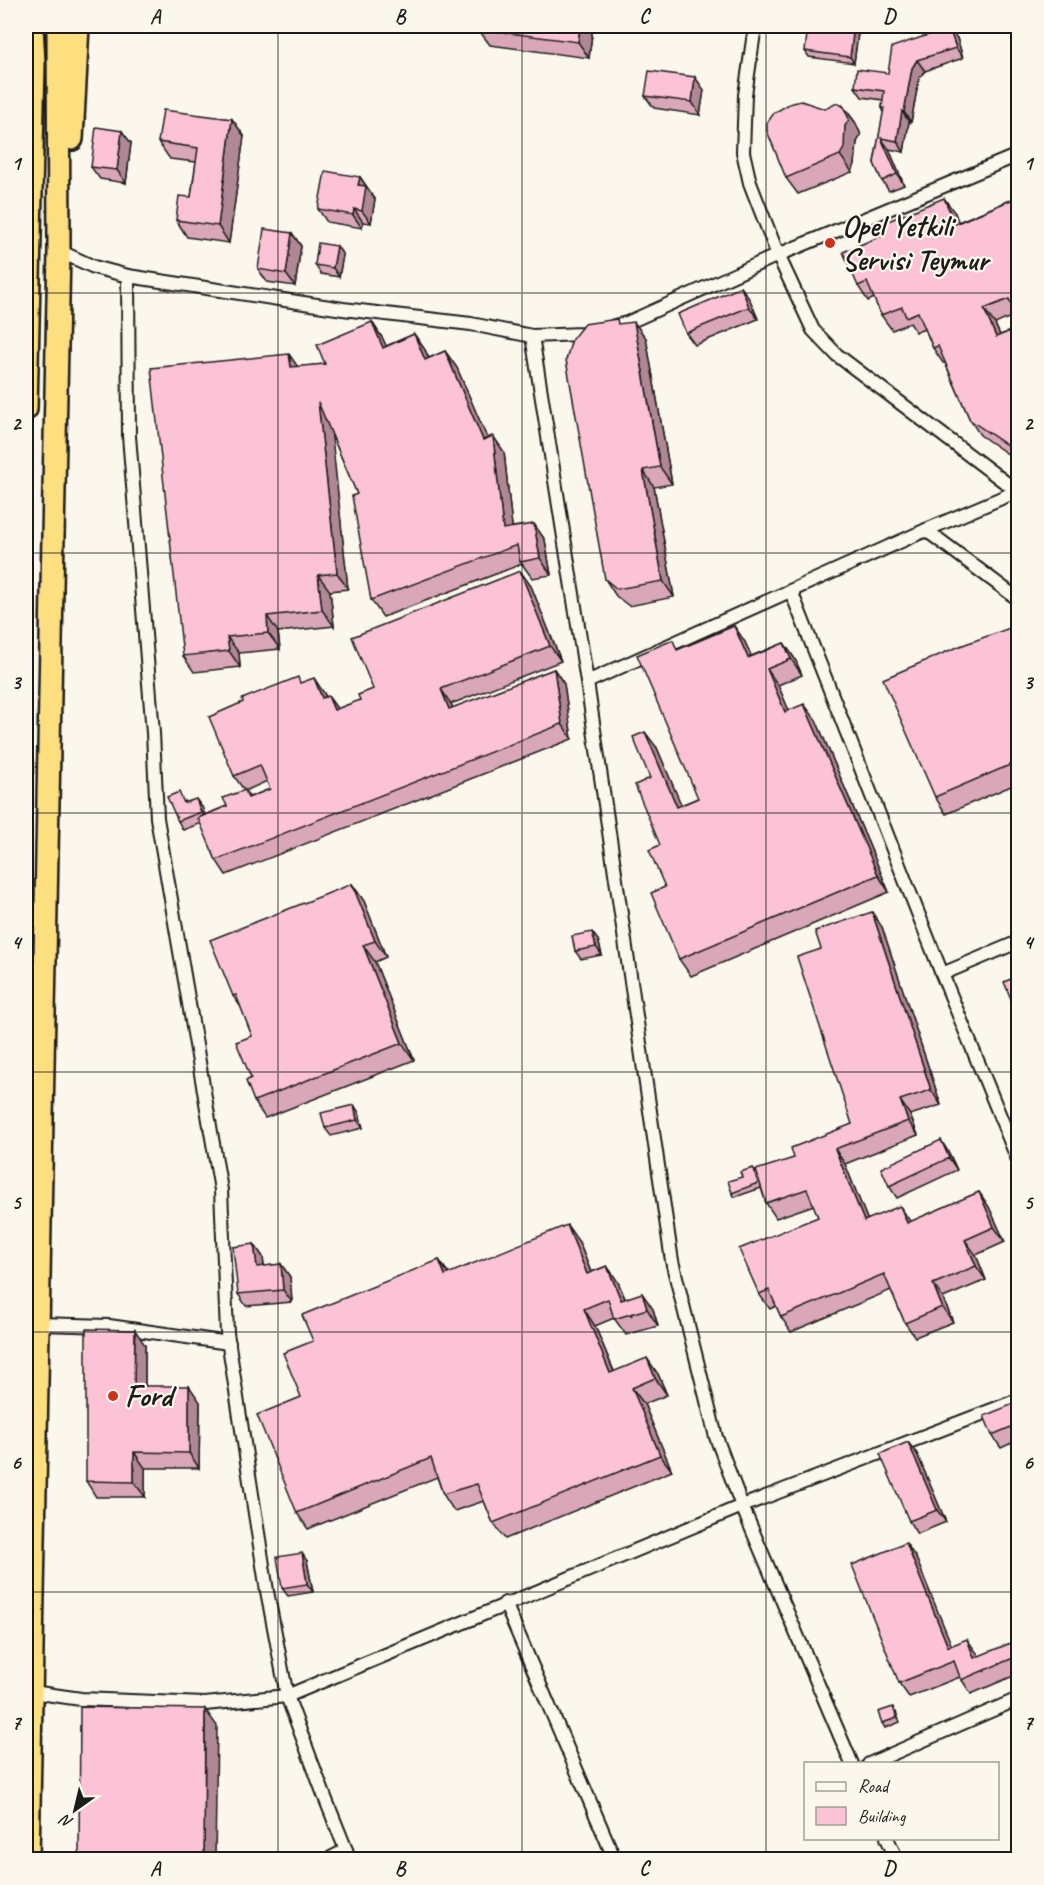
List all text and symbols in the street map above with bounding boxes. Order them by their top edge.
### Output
text: A [150,4,162,29]
text: B [395,4,407,29]
text: C [639,4,651,29]
text: D [883,4,897,29]
text: 1 [12,151,23,176]
text: 1 [1024,151,1035,176]
place label: Opel Yetkili Servisi Teymur [842,207,991,279]
marker: Opel Yetkili Servisi Teymur [823,236,837,250]
text: 2 [12,411,23,436]
text: 2 [1024,411,1035,436]
text: 3 [12,670,23,695]
text: 3 [1024,670,1035,695]
text: 4 [12,930,24,955]
text: 4 [1024,930,1036,955]
text: 5 [12,1190,23,1215]
text: 5 [1024,1190,1035,1215]
place label: Ford [125,1377,177,1415]
marker: Ford [106,1389,120,1403]
text: 6 [11,1450,22,1475]
text: 6 [1023,1450,1034,1475]
text: 7 [12,1710,23,1735]
text: 7 [1024,1710,1035,1735]
legend [804,1762,999,1840]
text: Road [858,1775,891,1797]
north arrow [45,1780,105,1840]
text: Building [858,1805,907,1827]
text: N [55,1809,77,1833]
text: A [150,1856,162,1881]
text: B [395,1856,407,1881]
text: C [639,1856,651,1881]
text: D [883,1856,897,1881]

